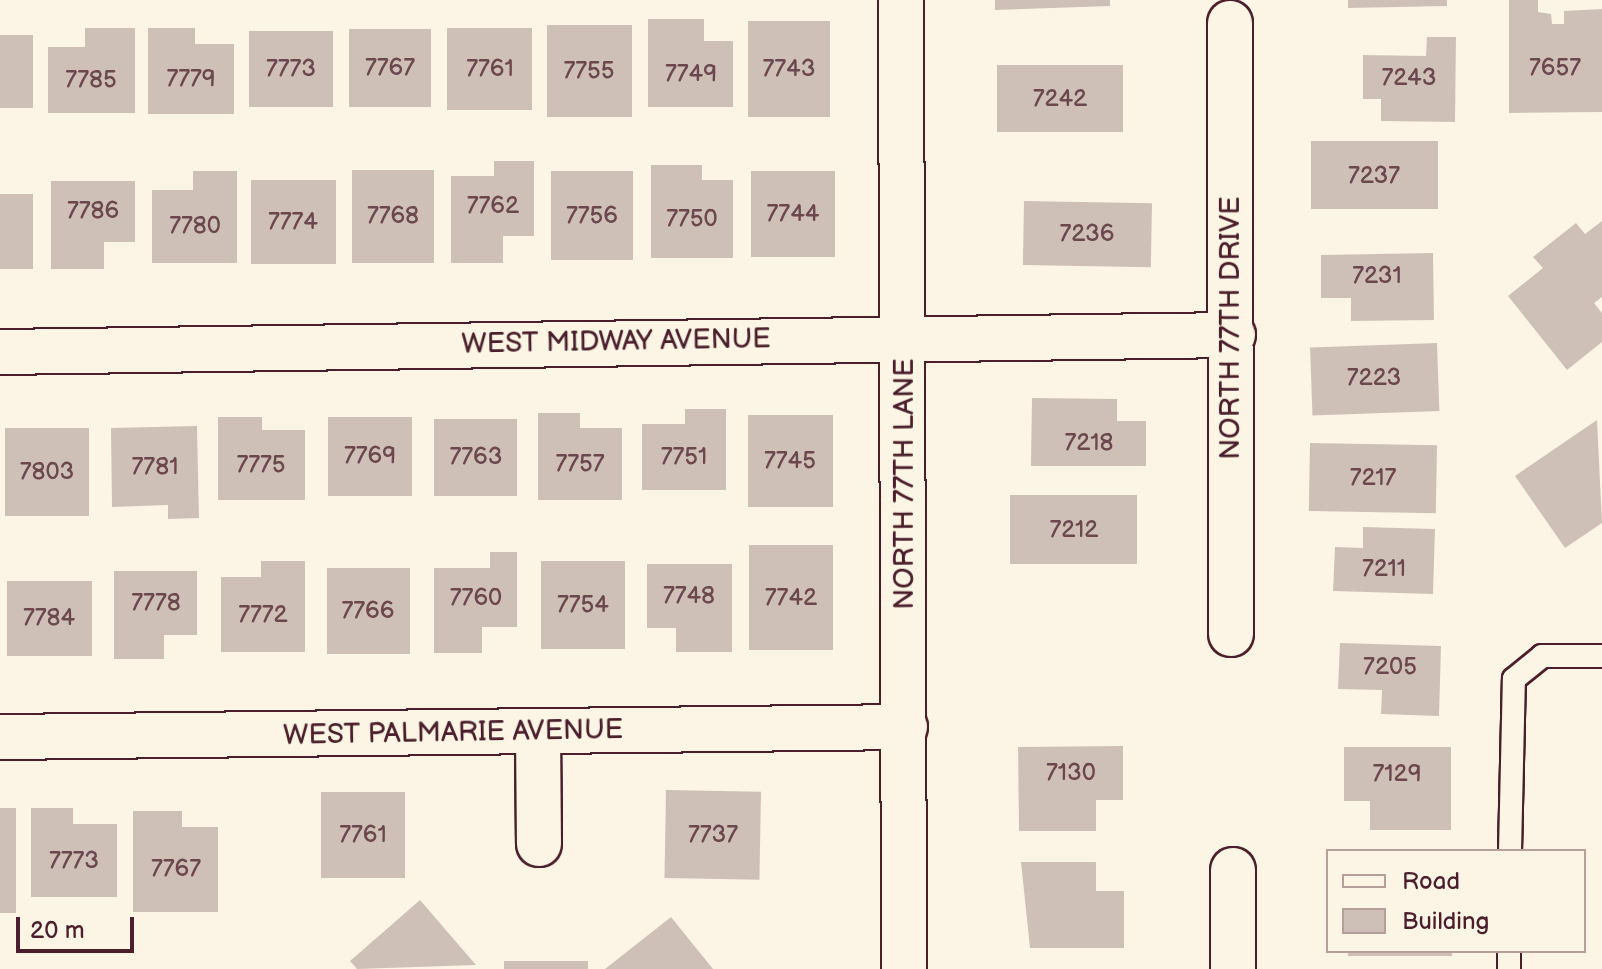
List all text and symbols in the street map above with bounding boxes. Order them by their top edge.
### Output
house number: 7767 [365,54,415,82]
house number: 7657 [1529,54,1581,82]
house number: 7773 [266,55,316,83]
house number: 7761 [466,55,514,83]
house number: 7743 [763,55,815,83]
house number: 7755 [563,57,615,85]
house number: 7749 [665,60,717,88]
house number: 7243 [1382,64,1436,92]
house number: 7779 [166,65,216,93]
house number: 7785 [65,66,117,94]
house number: 7242 [1033,85,1087,113]
house number: 7237 [1348,162,1400,190]
house number: 7762 [467,192,519,220]
street label: NORTH 77TH DRIVE [1214,196,1248,460]
house number: 7786 [67,197,119,225]
house number: 7744 [767,200,819,228]
house number: 7768 [367,202,419,230]
house number: 7756 [566,202,618,230]
house number: 7750 [666,205,718,233]
house number: 7774 [268,208,318,236]
house number: 7780 [169,212,221,240]
house number: 7236 [1060,220,1114,248]
house number: 7231 [1352,262,1402,290]
street label: WEST MIDWAY AVENUE [461,323,771,361]
street label: NORTH 77TH LANE [888,358,922,610]
house number: 7223 [1347,364,1401,392]
house number: 7218 [1065,429,1113,457]
house number: 7769 [344,442,396,470]
house number: 7763 [450,443,502,471]
house number: 7751 [661,443,707,471]
house number: 7745 [764,447,816,475]
house number: 7757 [555,450,605,478]
house number: 7775 [236,451,286,479]
house number: 7781 [132,453,178,481]
house number: 7803 [20,458,74,486]
house number: 7217 [1350,464,1396,492]
house number: 7212 [1049,516,1099,544]
house number: 7211 [1362,555,1406,583]
house number: 7748 [663,582,715,610]
house number: 7760 [450,584,502,612]
house number: 7742 [765,584,817,612]
house number: 7778 [131,589,181,617]
house number: 7754 [557,591,609,619]
house number: 7766 [342,597,394,625]
house number: 7772 [238,601,288,629]
house number: 7784 [23,604,75,632]
house number: 7205 [1363,653,1417,681]
street label: WEST PALMARIE AVENUE [283,713,623,753]
house number: 7130 [1046,759,1096,787]
house number: 7129 [1372,760,1422,788]
house number: 7761 [339,821,387,849]
house number: 7737 [688,821,738,849]
house number: 7773 [49,847,99,875]
legend [1326,849,1586,953]
house number: 7767 [151,855,201,883]
text: Road [1402,867,1460,896]
scale bar [20,901,138,951]
text: Building [1402,907,1489,936]
text: 20 m [30,916,85,945]

